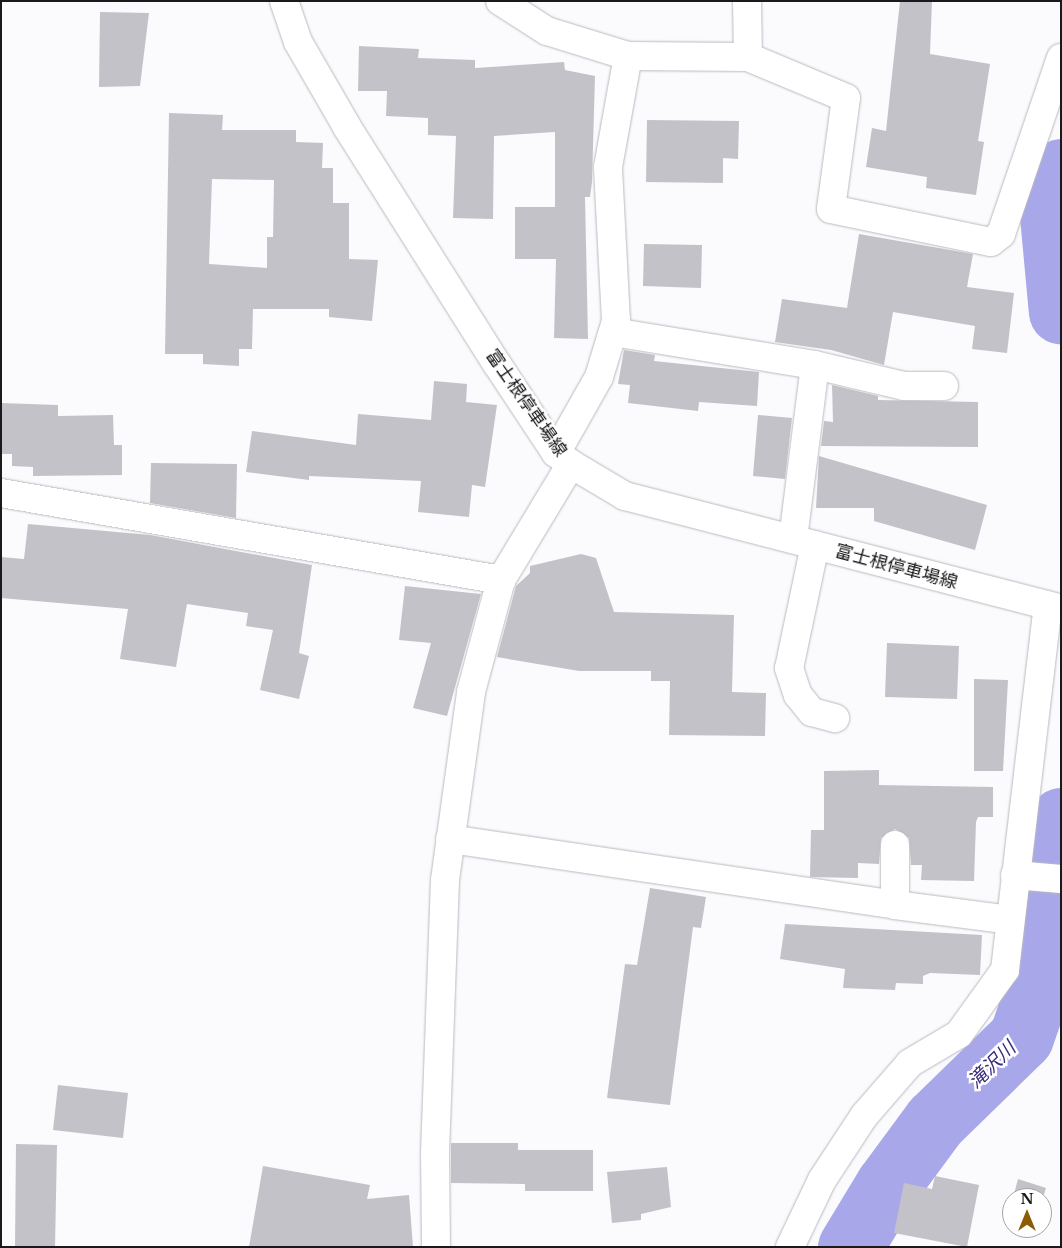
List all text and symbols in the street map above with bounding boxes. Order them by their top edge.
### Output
street label: 富士根停車場線 [481,345,571,461]
street label: 富士根停車場線 [832,540,960,594]
water label: 滝沢川 [964,1037,1020,1093]
north arrow [1002,1188,1052,1238]
text: N [1020,1190,1034,1208]

